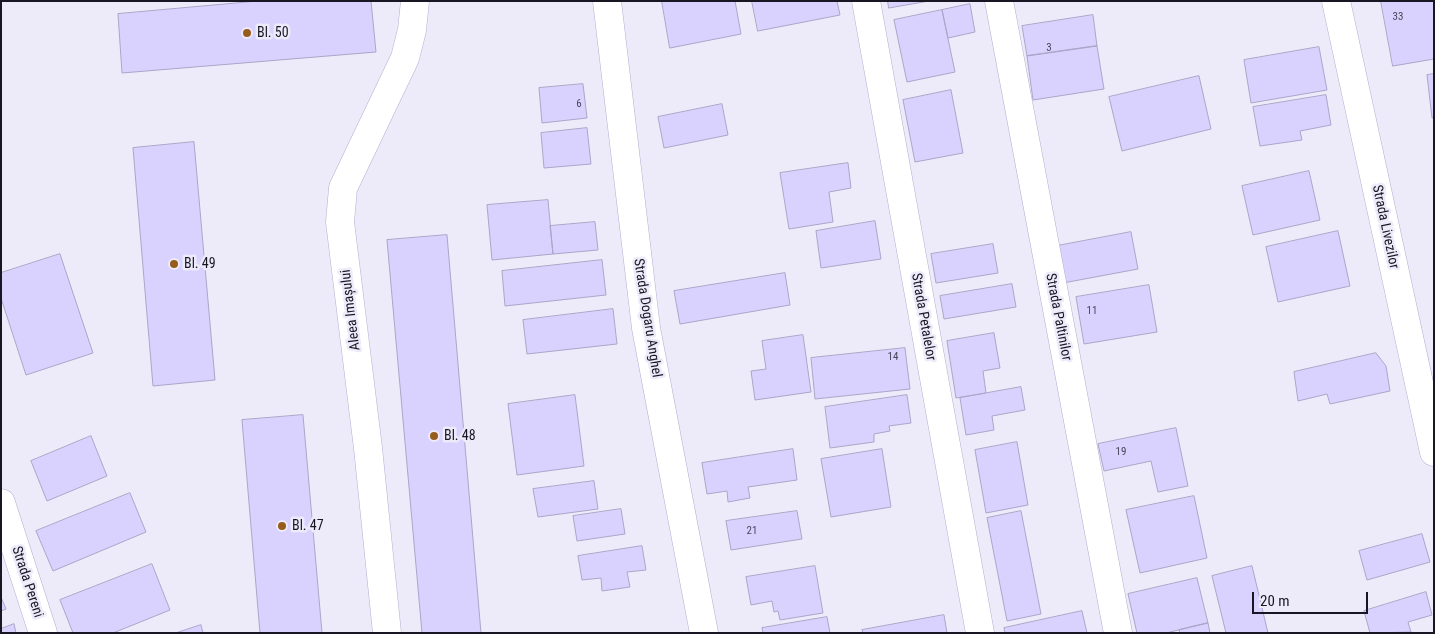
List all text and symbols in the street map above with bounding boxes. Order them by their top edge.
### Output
house number: 33 [1393,10,1403,24]
place label: Bl. 50 [257,25,289,41]
marker: Bl. 50 [241,27,253,39]
house number: 3 [1046,41,1052,55]
house number: 6 [576,97,582,111]
street label: Strada Livezilor [1368,184,1402,270]
place label: Bl. 49 [184,256,216,272]
street label: Strada Dogaru Anghel [629,257,665,379]
marker: Bl. 49 [168,258,180,270]
street label: Aleea Imașului [338,269,364,351]
street label: Strada Petalelor [907,272,939,362]
street label: Strada Paltinilor [1041,272,1075,362]
house number: 11 [1087,304,1097,318]
house number: 14 [888,350,898,364]
place label: Bl. 48 [444,428,476,444]
marker: Bl. 48 [428,430,440,442]
house number: 19 [1116,445,1126,459]
place label: Bl. 47 [292,518,324,534]
marker: Bl. 47 [276,520,288,532]
house number: 21 [747,524,757,538]
street label: Strada Pereni [8,544,46,620]
scale bar [1255,582,1371,614]
text: 20 m [1260,592,1290,610]

